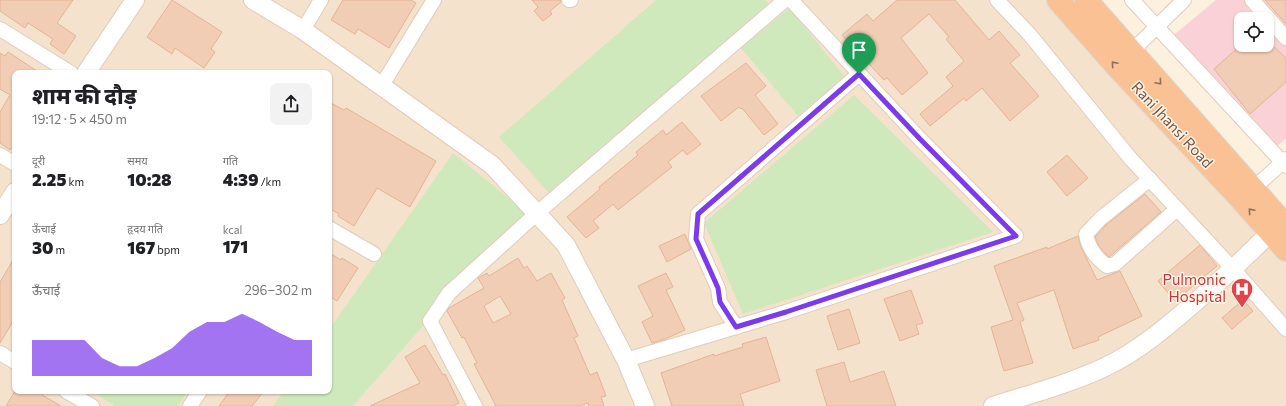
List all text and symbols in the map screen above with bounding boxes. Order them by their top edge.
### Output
map controls [1234,12,1274,52]
button: locate [1234,12,1274,52]
pin [842,33,876,74]
icon: arrive [848,39,870,61]
one-way arrow [1112,62,1119,69]
one-way arrow [1154,77,1161,85]
street label: Rani Jhansi Road [1128,78,1217,171]
text: शाम की दौड़ [32,82,136,109]
button: share [270,83,312,125]
text: 19:12 · 5 × 450 m [32,111,127,127]
text: दूरी [32,154,45,167]
text: समय [127,154,148,167]
text: गति [223,154,238,167]
text: 2.25 [32,169,66,190]
text: 10:28 [127,169,172,190]
text: 4:39 [223,169,259,190]
text: km [66,175,84,188]
text: /km [259,175,281,188]
one-way arrow [1249,208,1256,215]
text: ऊँचाई [32,222,56,235]
text: हृदय गति [127,222,163,235]
text: kcal [223,223,242,236]
text: 171 [223,236,248,257]
text: 30 [32,237,53,258]
text: 167 [127,237,155,258]
text: m [53,243,65,256]
text: bpm [155,243,180,256]
place label: Pulmonic Hospital [1162,270,1226,305]
hospital icon: Pulmonic Hospital [1229,276,1255,309]
text: ऊँचाई [32,282,60,298]
text: 296–302 m [244,282,312,298]

